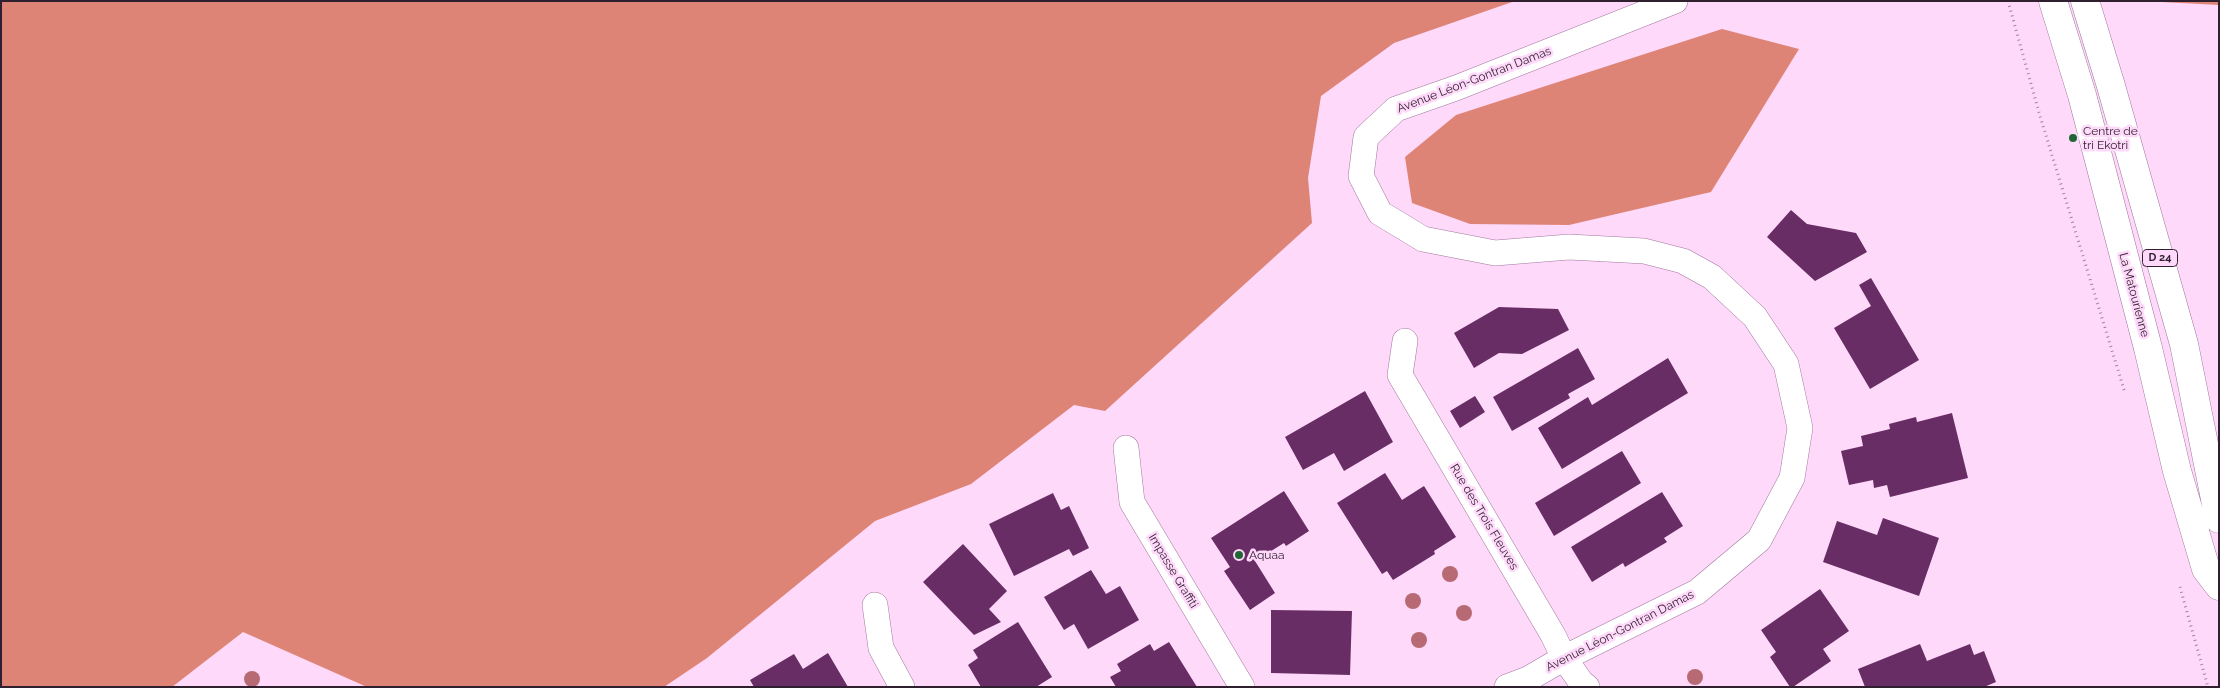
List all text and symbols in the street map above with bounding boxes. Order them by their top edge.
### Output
street label: Avenue Léon-Gontran Damas [1395,44,1553,116]
place label: Centre de tri Ekotri [2083,124,2138,152]
marker: Centre de tri Ekotri [2067,132,2079,144]
road number: D 24 [2142,250,2178,266]
street label: La Matourienne [2116,251,2152,339]
street label: Rue des Trois Fleuves [1447,462,1521,572]
street label: Impasse Graffiti [1145,531,1201,611]
place label: Aquaa [1249,548,1285,562]
marker: Aquaa [1233,549,1245,561]
street label: Avenue Léon-Gontran Damas [1544,587,1696,675]

